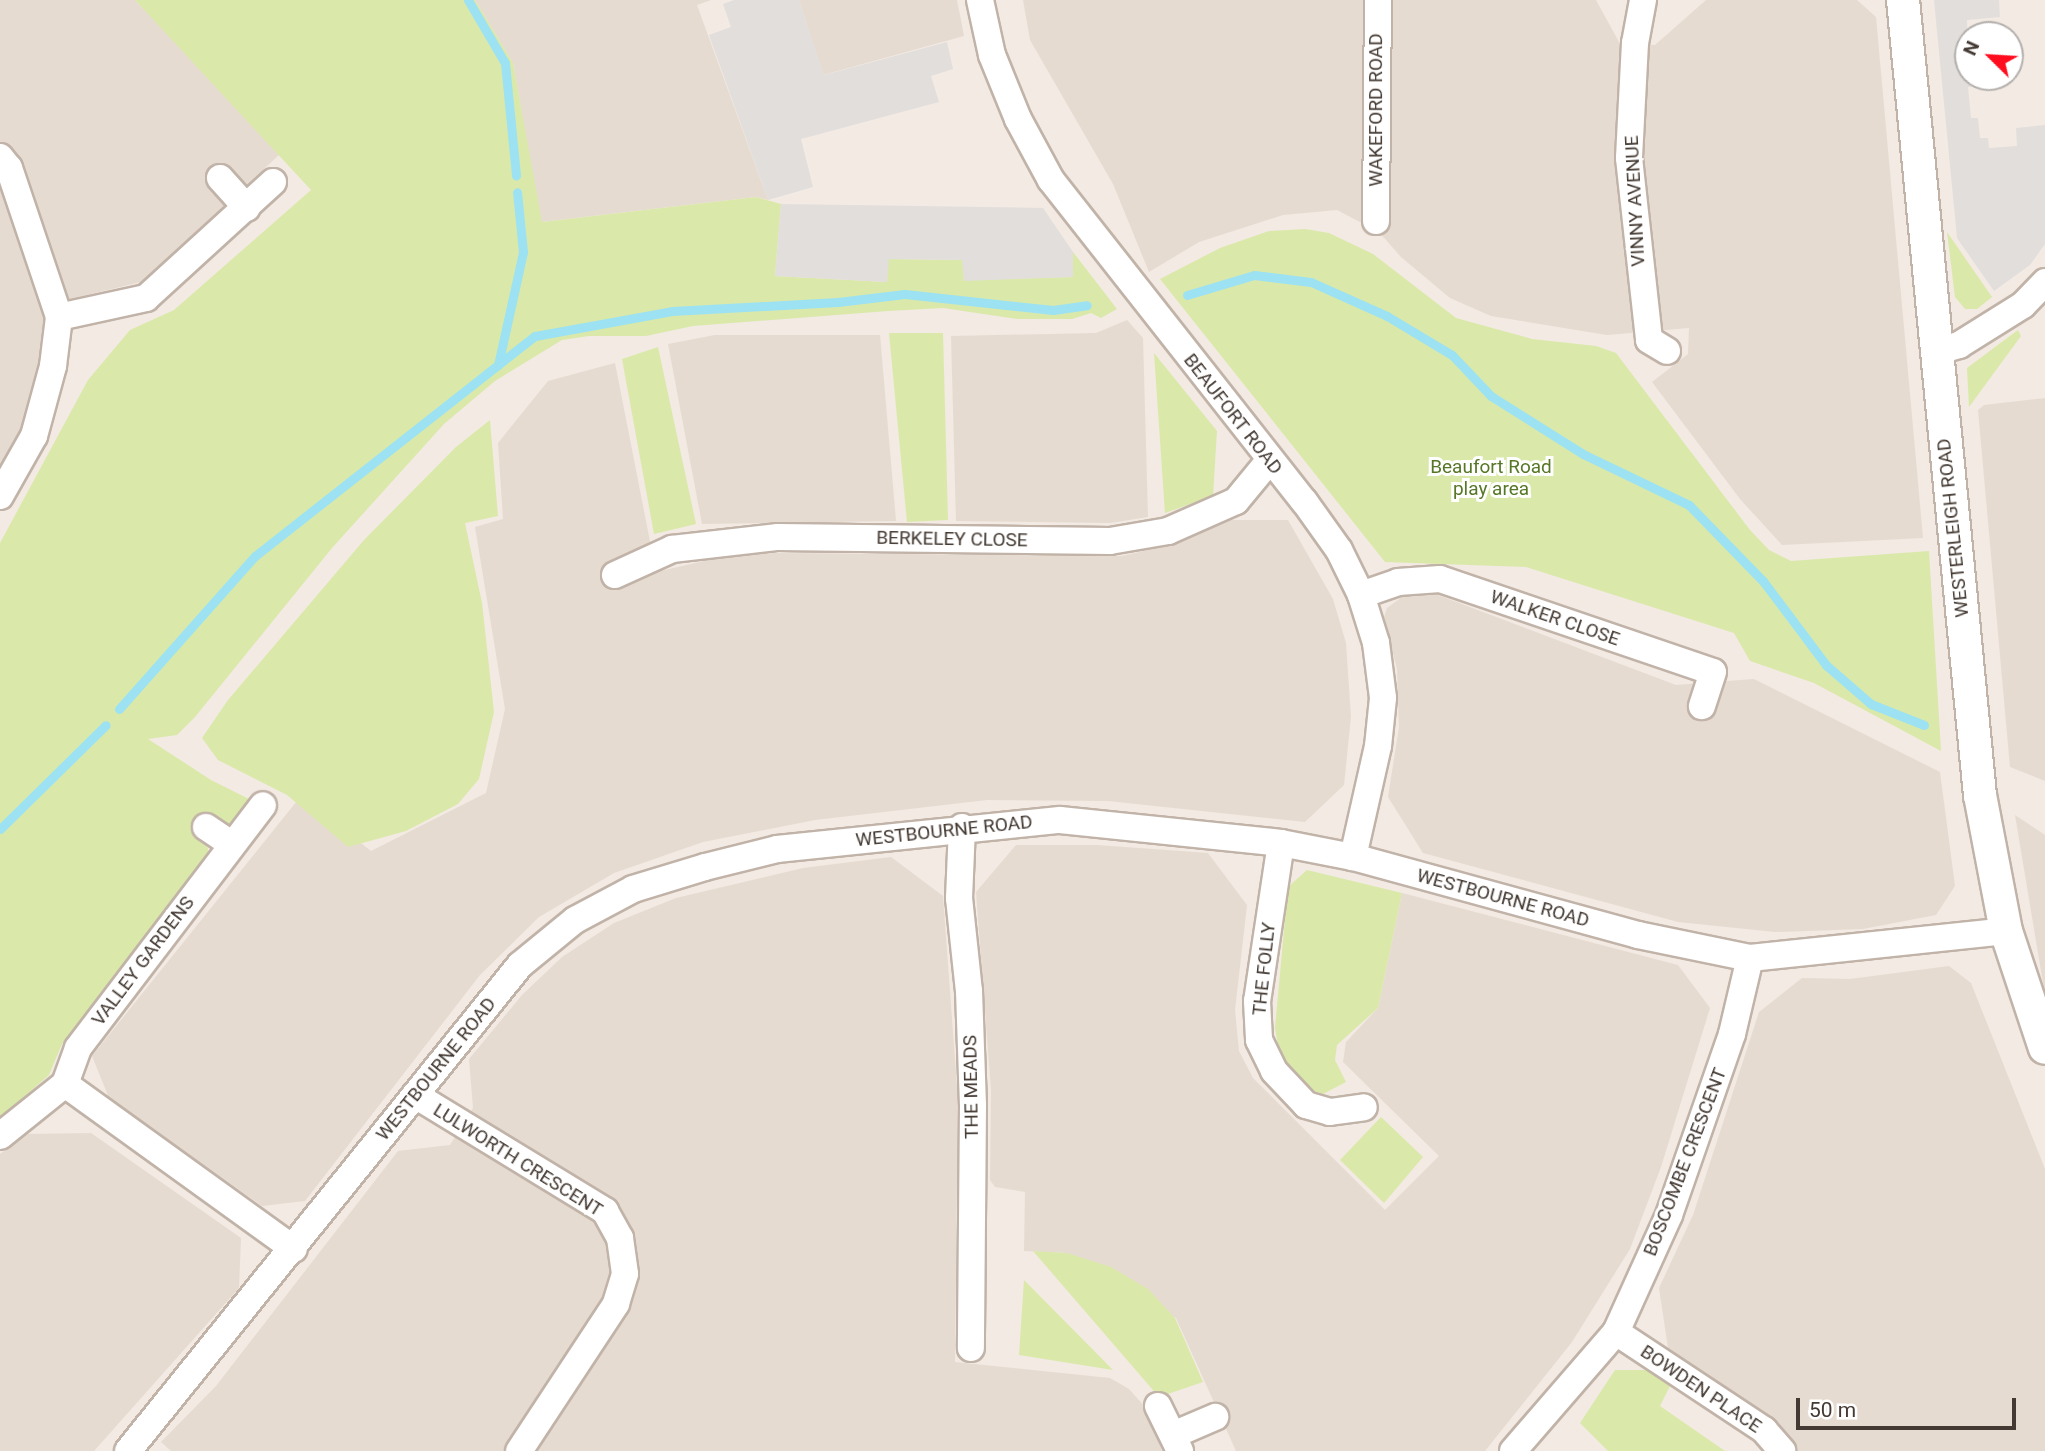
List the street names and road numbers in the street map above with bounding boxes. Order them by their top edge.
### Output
street label: WAKEFORD ROAD [1365,33,1387,187]
street label: VINNY AVENUE [1620,135,1650,267]
street label: BEAUFORT ROAD [1179,349,1287,479]
street label: WESTERLEIGH ROAD [1932,437,1974,619]
street label: BERKELEY CLOSE [876,526,1028,552]
street label: WALKER CLOSE [1487,585,1623,651]
street label: WESTBOURNE ROAD [854,810,1034,852]
street label: WESTBOURNE ROAD [1414,864,1592,932]
street label: VALLEY GARDENS [87,892,199,1030]
street label: THE FOLLY [1248,921,1280,1017]
street label: WESTBOURNE ROAD [371,993,501,1145]
street label: THE MEADS [959,1035,983,1139]
street label: BOSCOMBE CRESCENT [1639,1065,1731,1259]
street label: LULWORTH CRESCENT [429,1099,607,1221]
street label: BOWDEN PLACE [1636,1340,1766,1438]

